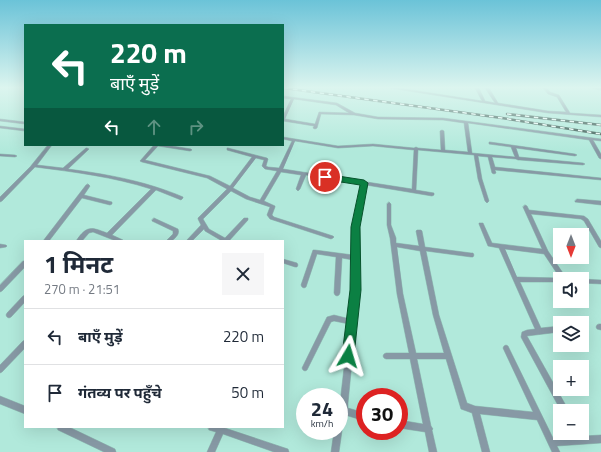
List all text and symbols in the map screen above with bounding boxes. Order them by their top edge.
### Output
text: 220 m [110,31,187,74]
icon: left [44,40,96,92]
text: बाएँ मुड़ें [110,70,159,97]
icon: left [101,116,123,138]
icon: ahead [143,116,165,138]
icon: right [185,116,207,138]
pin [308,160,342,194]
icon: arrive [314,166,336,188]
north arrow [553,228,589,264]
map controls [553,228,589,440]
text: 1 मिनट [44,246,113,282]
button: close [222,253,264,295]
button: sound [553,272,589,308]
text: 270 m · 21:51 [44,279,120,299]
button: layers [553,316,589,352]
text: बाएँ मुड़ें [78,325,122,348]
text: 220 m [223,325,264,348]
icon: left [44,326,66,348]
position arrow [327,335,369,377]
button: + [553,360,589,396]
text: गंतव्य पर पहुँचे [78,381,162,404]
text: 50 m [231,381,264,404]
icon: arrive [44,382,66,404]
speed limit sign: 30 [356,388,408,440]
text: 24 [311,393,333,424]
button: − [553,404,589,440]
text: km/h [311,416,333,431]

